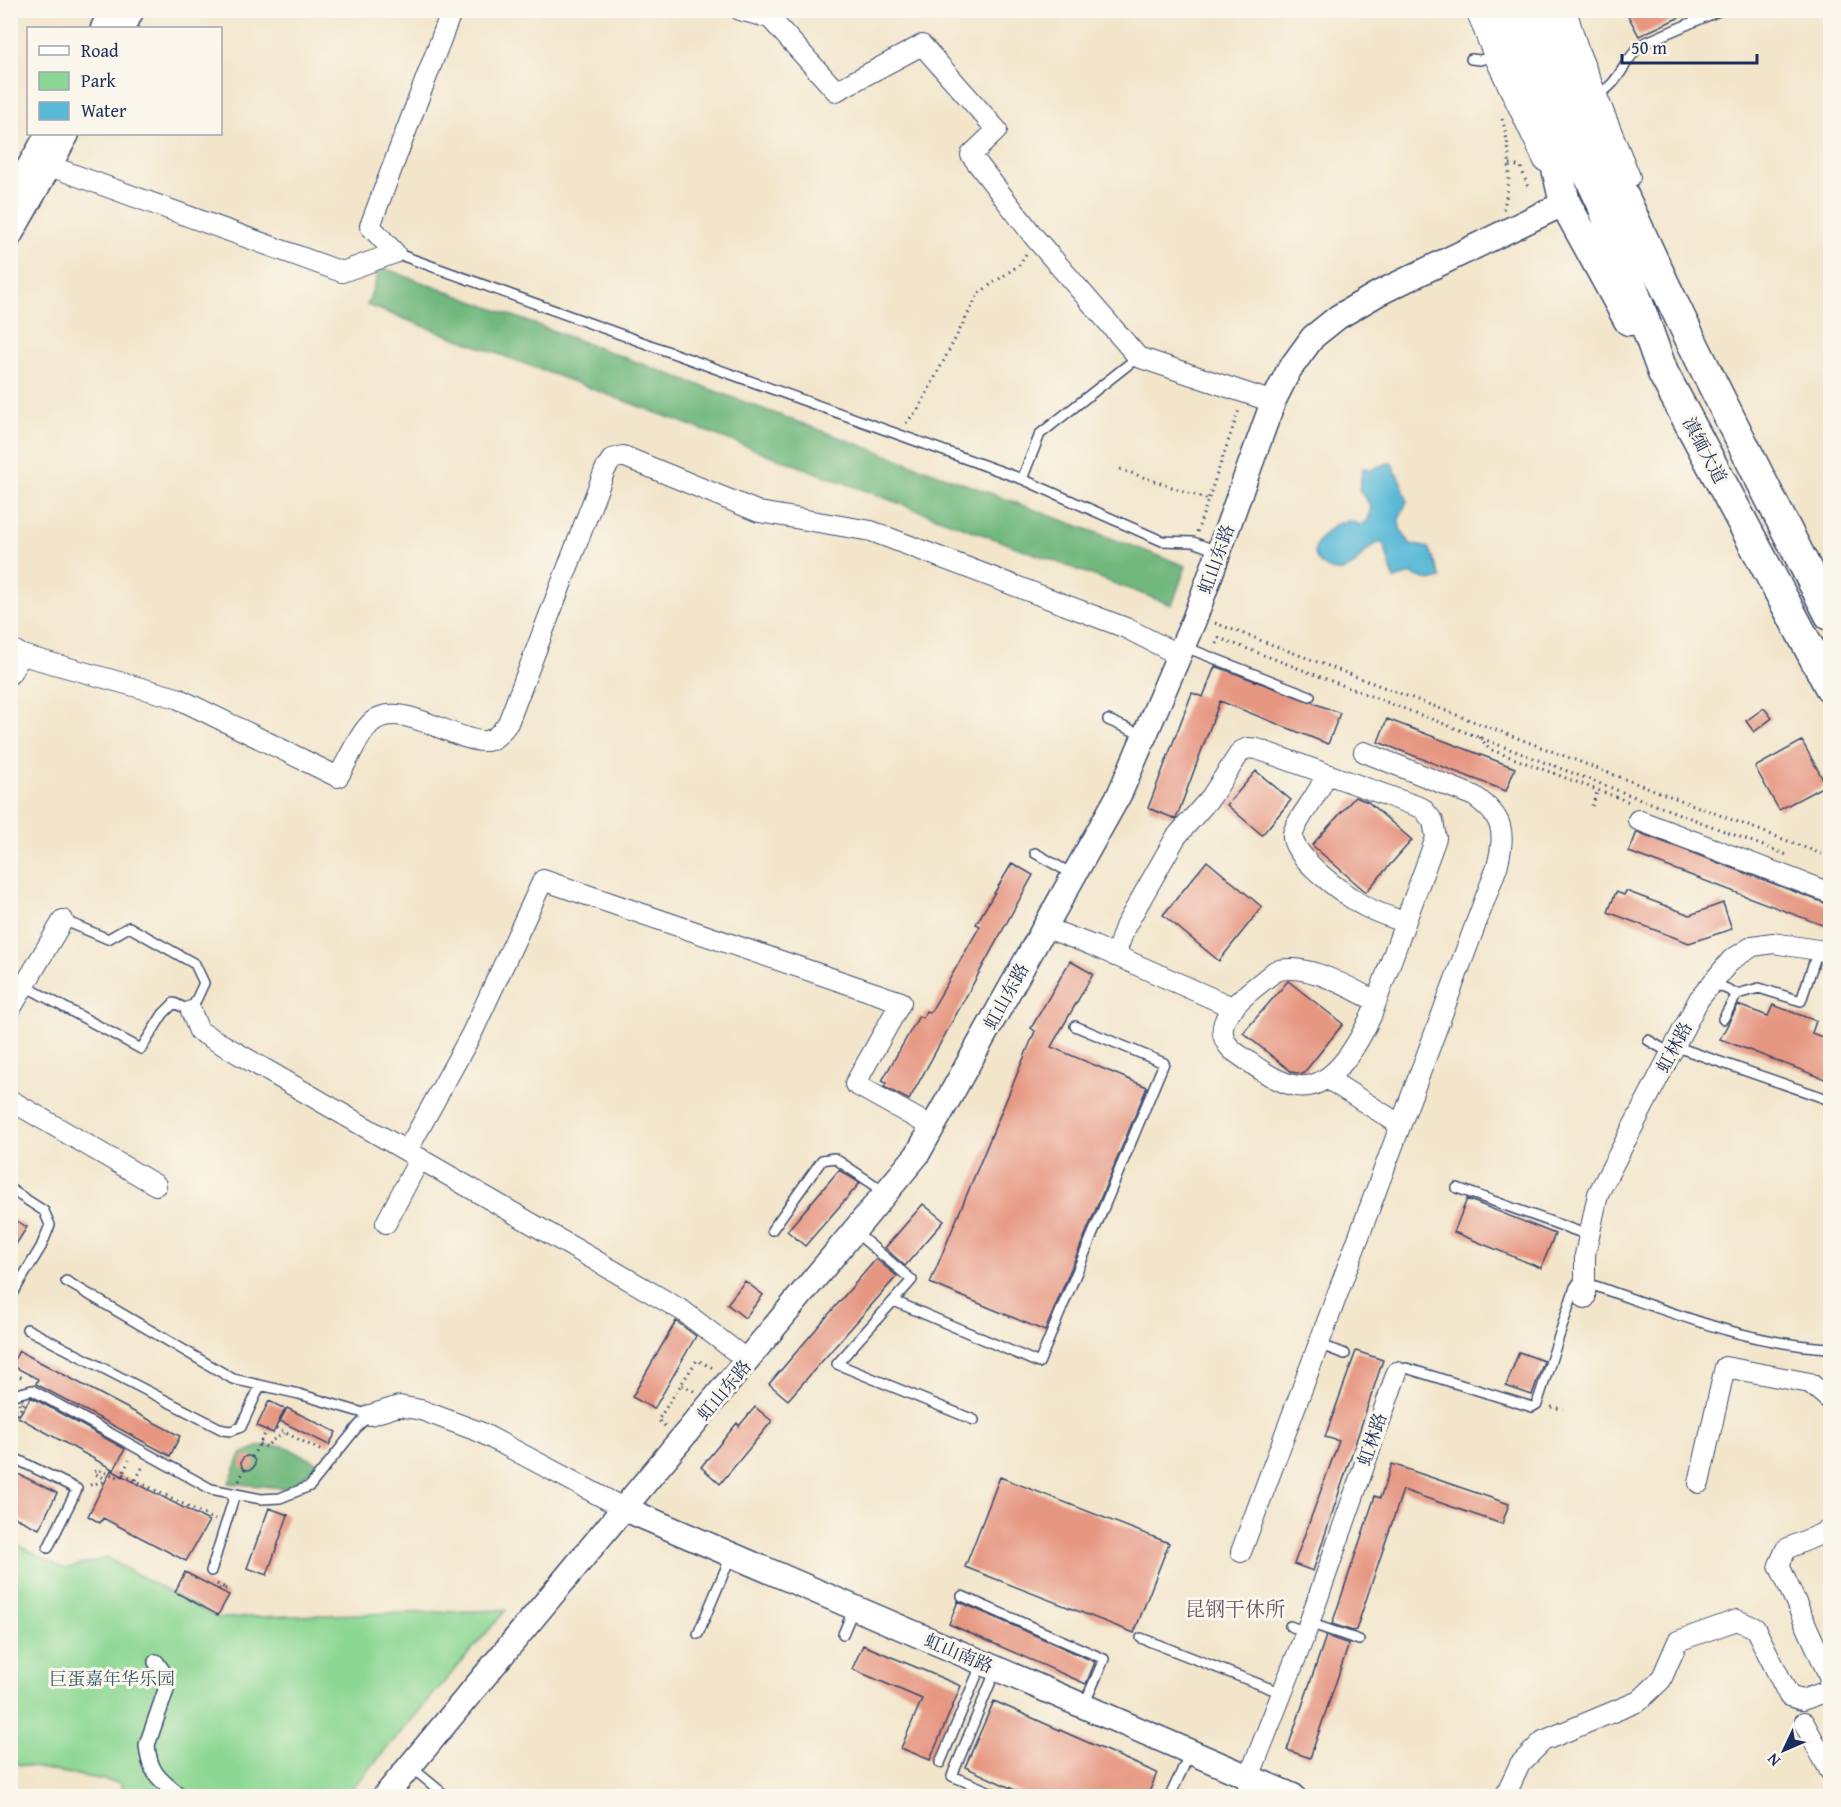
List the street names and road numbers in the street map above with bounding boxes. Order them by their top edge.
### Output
street label: 滇缅大道 [1676,412,1734,488]
street label: 虹山东路 [1191,521,1241,597]
street label: 虹山东路 [977,958,1035,1034]
street label: 虹林路 [1649,1017,1699,1077]
street label: 虹山东路 [691,1354,757,1426]
street label: 虹林路 [1350,1409,1394,1469]
street label: 虹山南路 [921,1627,997,1679]

